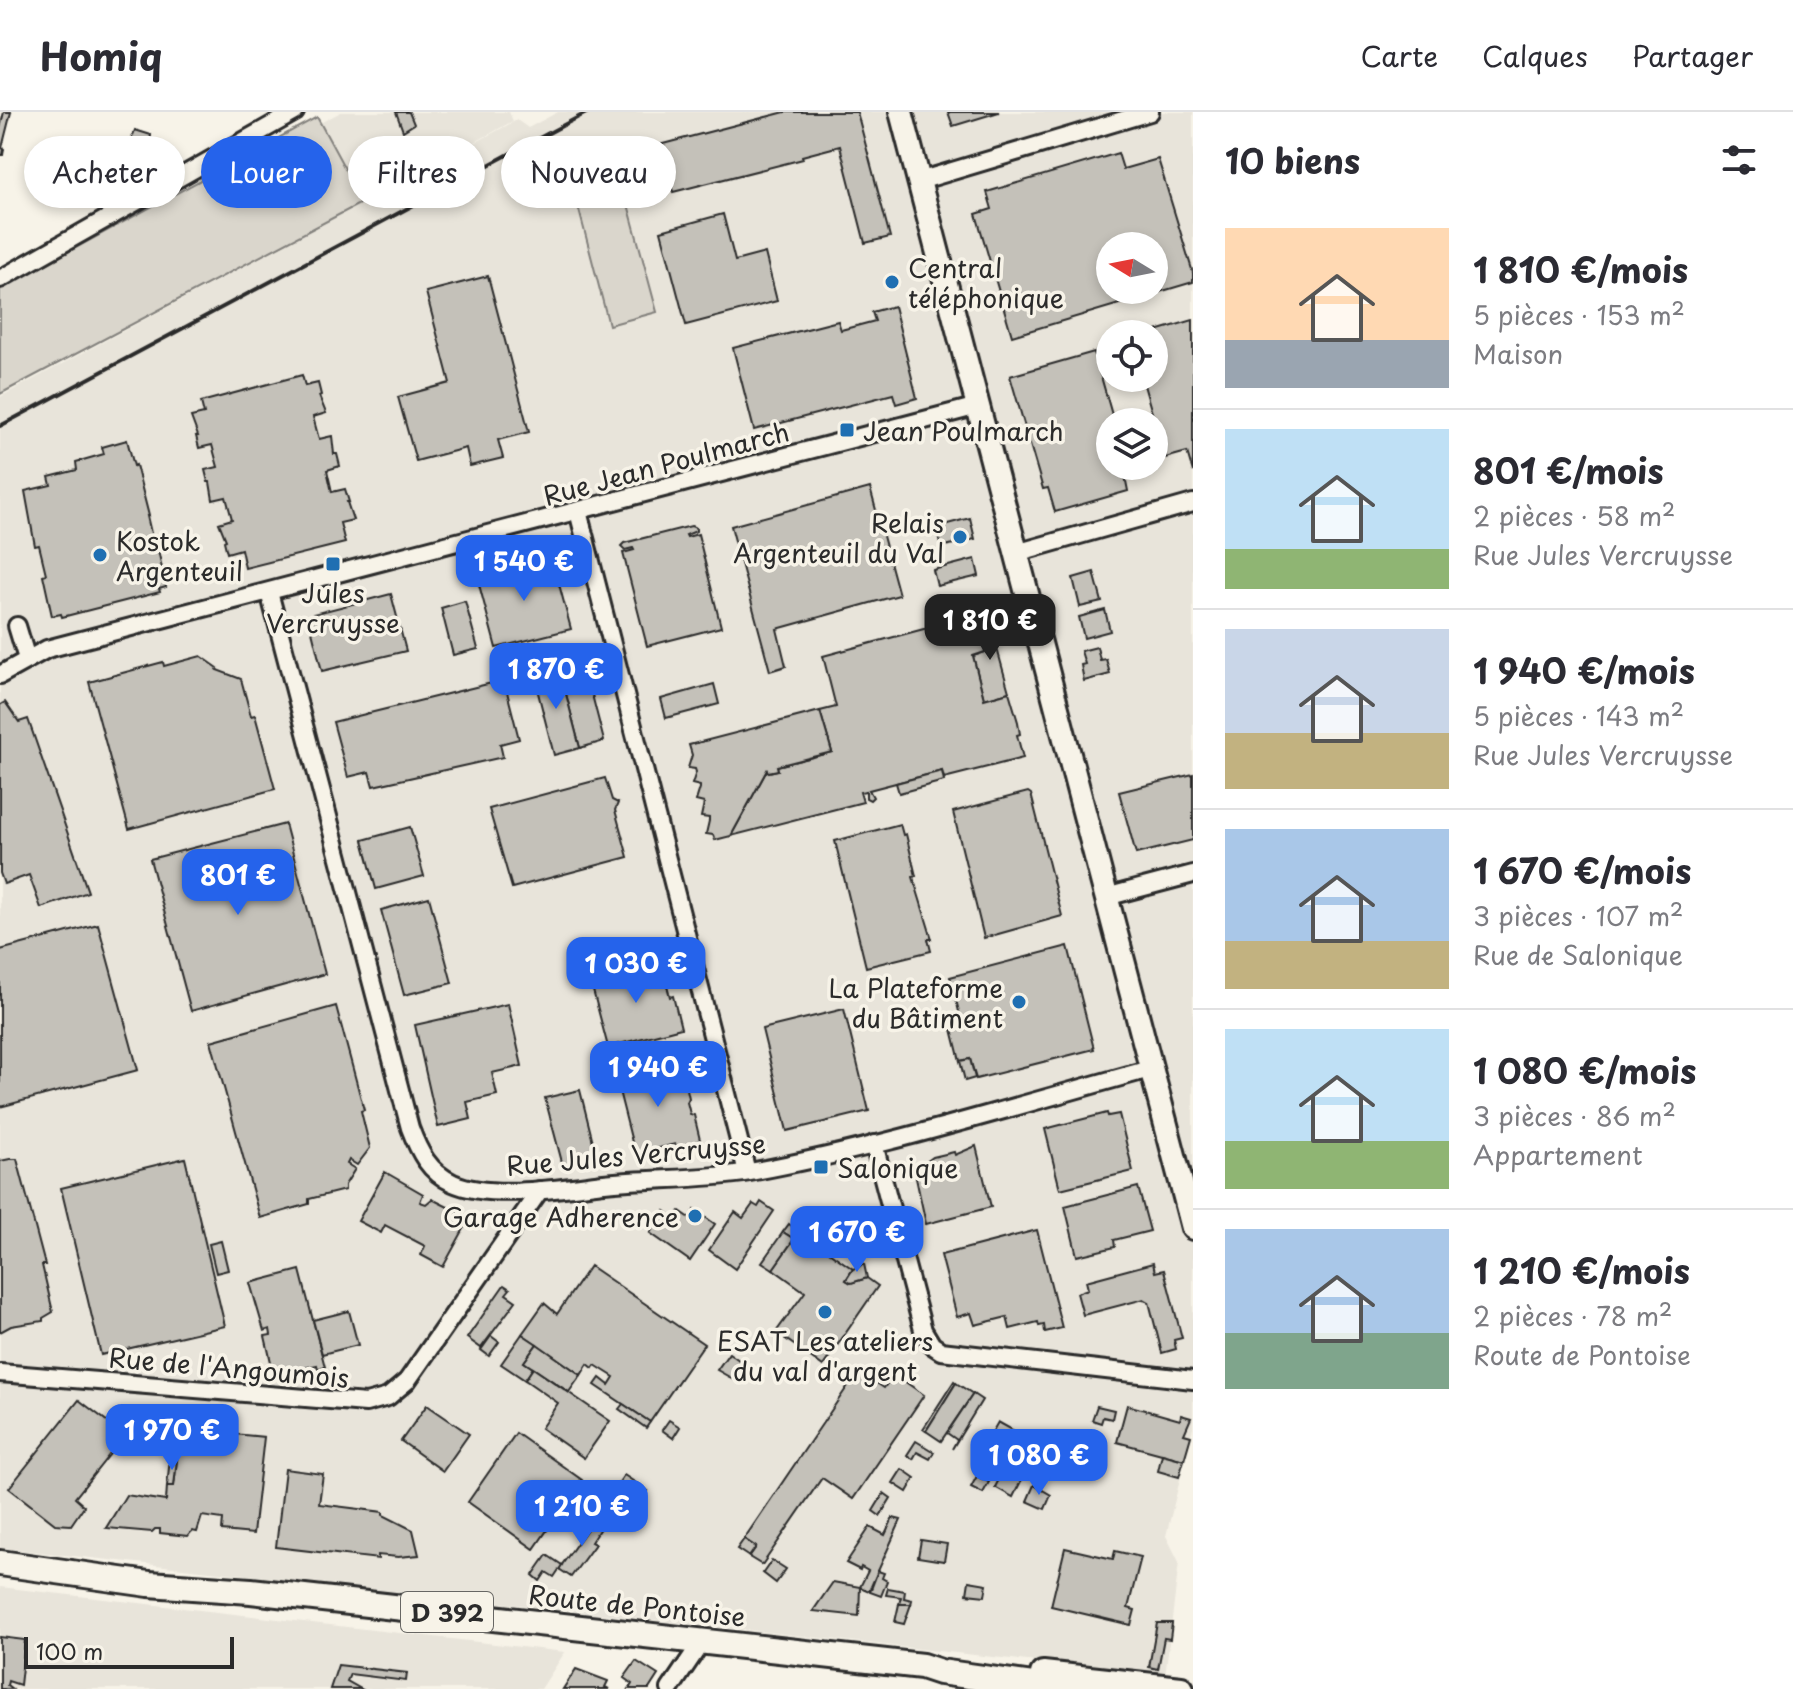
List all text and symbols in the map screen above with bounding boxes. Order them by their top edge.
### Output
text: Homiq [40,27,162,84]
text: Carte [1360,34,1438,77]
text: Calques [1482,34,1588,77]
text: Partager [1632,34,1753,77]
text: 10 biens [1225,134,1360,186]
chip: Acheter [24,136,185,208]
chip: Louer [201,136,332,208]
chip: Filtres [348,136,485,208]
chip: Nouveau [501,136,676,208]
icon: filters [1717,138,1761,182]
north arrow [1096,232,1168,304]
map controls [1096,232,1168,480]
text: 1 810 €/mois [1473,243,1688,295]
place label: Central téléphonique [908,248,1064,317]
icon: home [1289,260,1385,356]
marker: Central téléphonique [883,273,901,291]
text: 5 pièces · 153 m² [1473,295,1685,334]
button: locate [1096,320,1168,392]
text: Maison [1473,334,1563,373]
button: layers [1096,408,1168,480]
street label: Rue Jean Poulmarch [539,411,793,515]
place label: Jean Poulmarch [863,411,1064,450]
marker: Jean Poulmarch [838,421,856,439]
text: 801 €/mois [1473,444,1664,496]
icon: home [1289,461,1385,557]
text: 2 pièces · 58 m² [1473,496,1675,535]
place label: Relais Argenteuil du Val [733,503,944,572]
place label: Kostok Argenteuil [116,521,243,590]
marker: Relais Argenteuil du Val [951,528,969,546]
pin: 1 540 € [450,535,598,603]
text: Rue Jules Vercruysse [1473,535,1733,574]
text: 1 540 € [474,541,574,580]
marker: Kostok Argenteuil [91,546,109,564]
marker: Jules Vercruysse [324,555,342,573]
place label: Jules Vercruysse [266,573,400,642]
pin: 1 810 € [916,594,1064,662]
text: 1 810 € [943,600,1037,639]
pin: 1 870 € [482,643,630,711]
text: 1 940 €/mois [1473,644,1695,696]
text: 1 870 € [508,649,604,688]
icon: home [1289,661,1385,757]
text: 5 pièces · 143 m² [1473,696,1684,735]
text: Rue Jules Vercruysse [1473,735,1733,774]
text: 1 670 €/mois [1473,844,1691,896]
pin: 801 € [182,849,294,917]
text: 801 € [200,855,276,894]
icon: home [1289,861,1385,957]
text: 3 pièces · 107 m² [1473,896,1684,935]
text: Rue de Salonique [1473,935,1683,974]
pin: 1 030 € [562,937,710,1005]
text: 1 030 € [584,943,688,982]
place label: La Plateforme du Bâtiment [828,968,1003,1037]
marker: La Plateforme du Bâtiment [1010,993,1028,1011]
pin: 1 940 € [584,1041,732,1109]
text: 1 080 €/mois [1473,1044,1696,1096]
text: 1 940 € [608,1047,708,1086]
icon: home [1289,1061,1385,1157]
text: 3 pièces · 86 m² [1473,1096,1676,1135]
street label: Rue Jules Vercruysse [505,1123,767,1185]
text: Appartement [1473,1135,1643,1174]
place label: Salonique [837,1148,958,1187]
marker: Salonique [812,1158,830,1176]
place label: Garage Adherence [443,1197,679,1236]
pin: 1 670 € [783,1206,931,1274]
marker: Garage Adherence [686,1207,704,1225]
text: 1 670 € [808,1212,906,1251]
text: 1 210 €/mois [1473,1244,1690,1296]
icon: home [1289,1261,1385,1357]
text: 2 pièces · 78 m² [1473,1296,1673,1335]
marker: ESAT Les ateliers du val d'argent [816,1303,834,1321]
place label: ESAT Les ateliers du val d'argent [717,1321,933,1390]
text: Route de Pontoise [1473,1335,1691,1374]
street label: Rue de l'Angoumois [107,1337,351,1397]
pin: 1 970 € [98,1404,246,1472]
text: 1 970 € [124,1410,220,1449]
pin: 1 080 € [965,1429,1113,1497]
text: 1 080 € [988,1435,1090,1474]
pin: 1 210 € [508,1480,656,1548]
text: 1 210 € [534,1486,630,1525]
street label: Route de Pontoise [527,1574,747,1636]
road number: D 392 [401,1592,493,1632]
scale bar [24,1633,234,1669]
text: 100 m [36,1634,103,1667]

